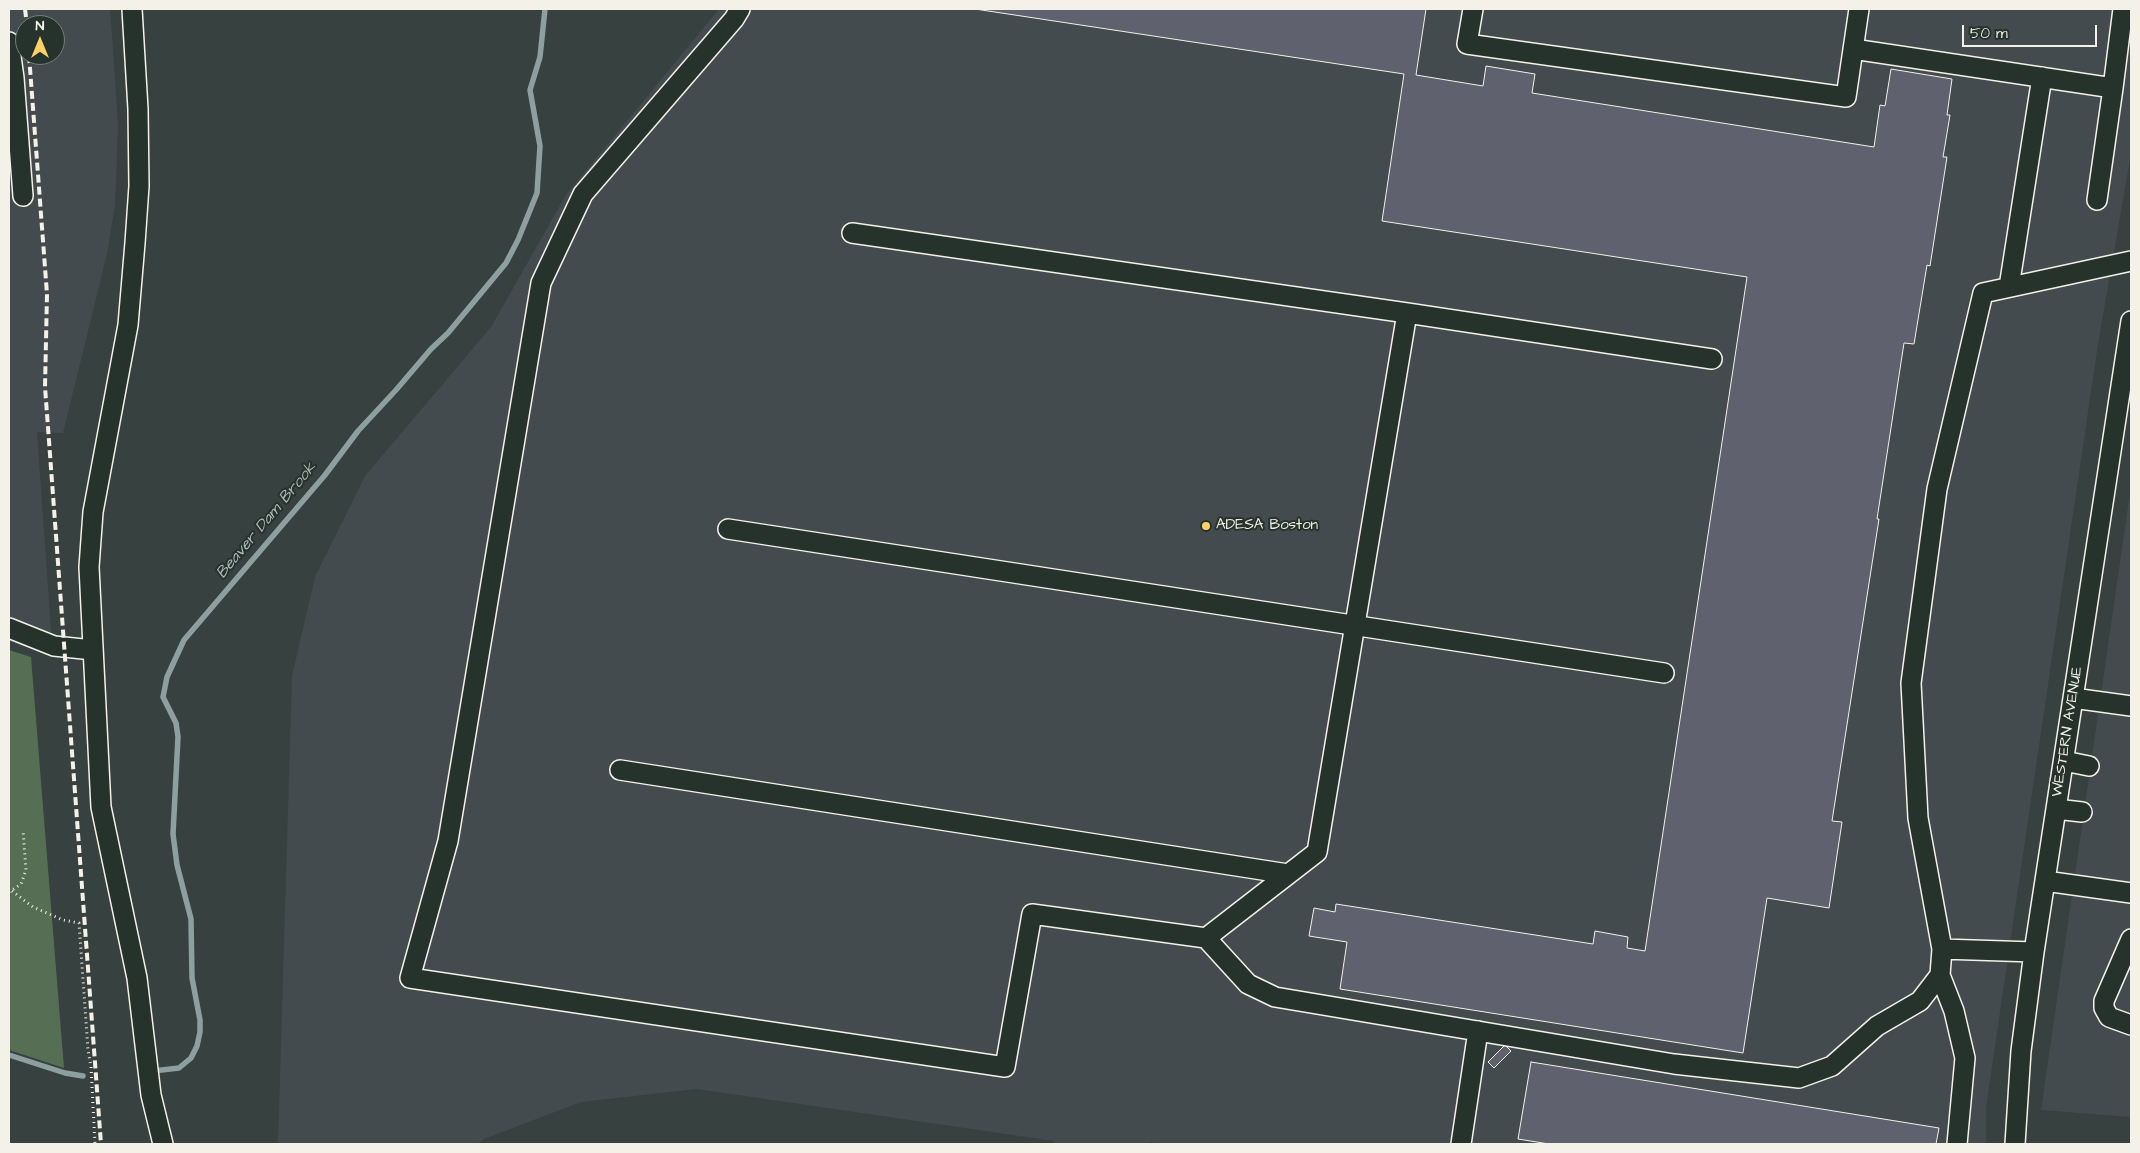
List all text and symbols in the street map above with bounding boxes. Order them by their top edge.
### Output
north arrow [15,15,65,65]
scale bar [1965,15,2100,47]
text: N [36,16,44,36]
text: 50 m [1970,23,2008,44]
water label: Beaver Dam Brook [213,459,321,583]
place label: ADESA Boston [1216,517,1318,535]
marker: ADESA Boston [1200,520,1212,532]
street label: WESTERN AVENUE [2049,666,2087,798]

